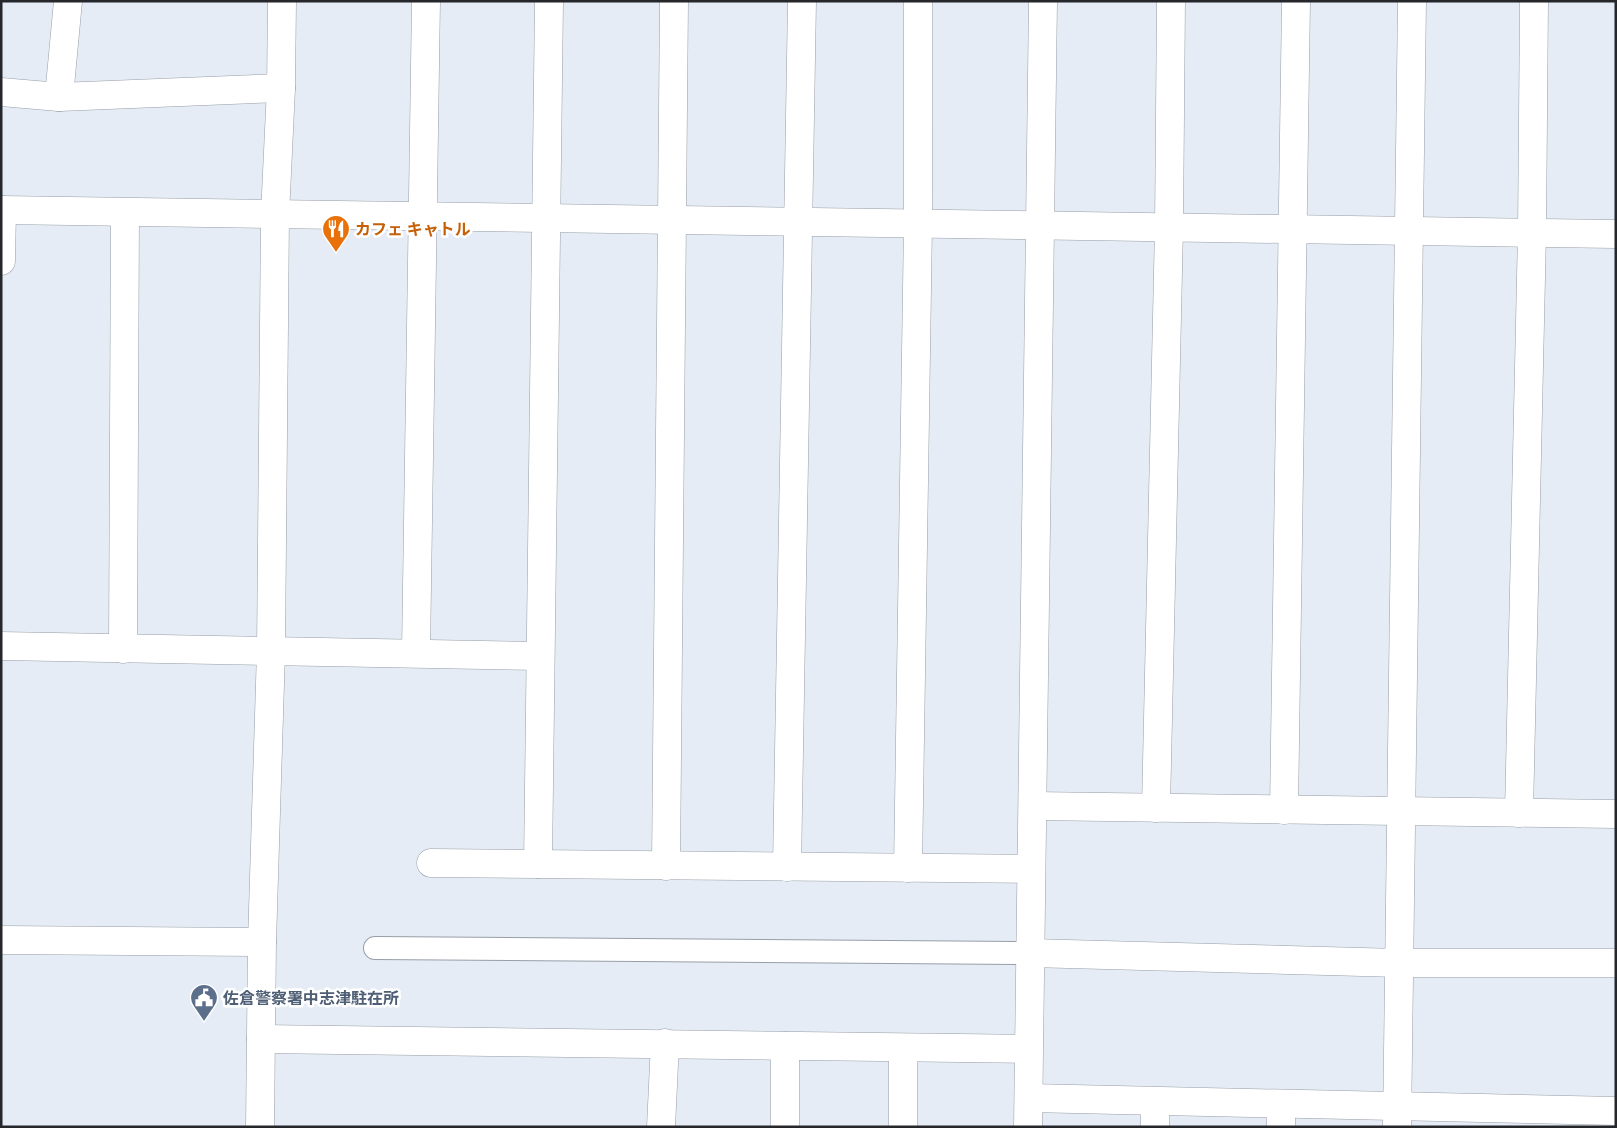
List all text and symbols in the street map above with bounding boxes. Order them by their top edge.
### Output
restaurant icon: カフェ キャトル [321,214,351,253]
place label: カフェ キャトル [355,219,471,239]
public building icon: 佐倉警察署中志津駐在所 [189,983,219,1022]
place label: 佐倉警察署中志津駐在所 [222,988,399,1008]

